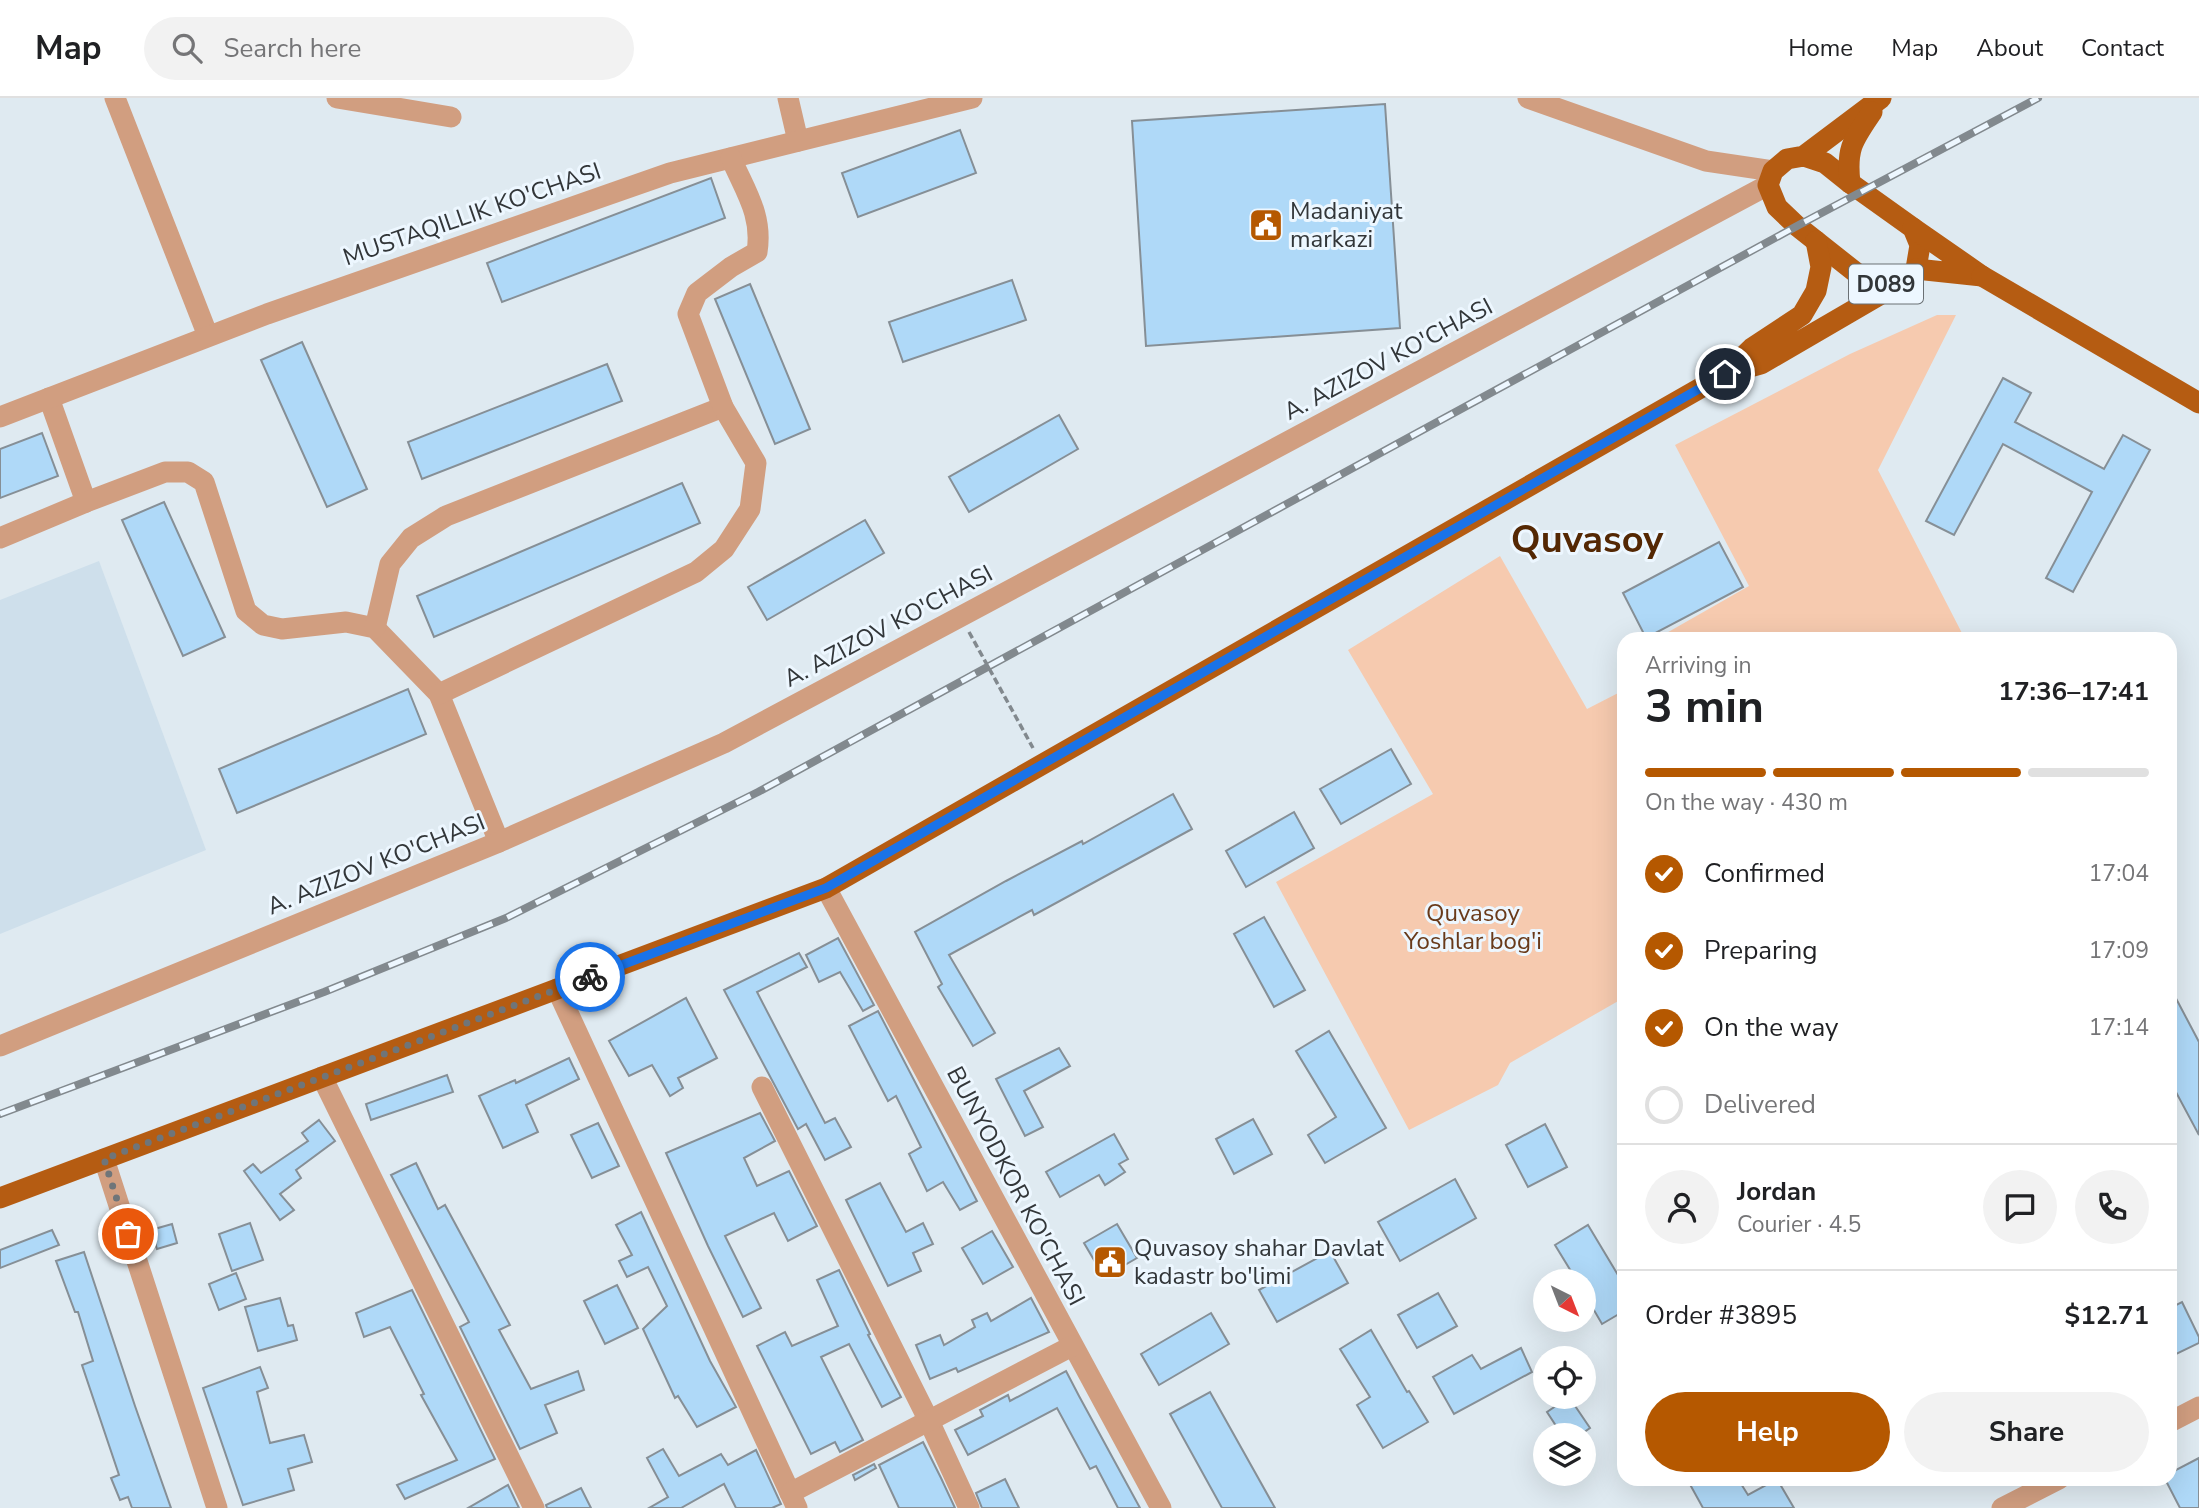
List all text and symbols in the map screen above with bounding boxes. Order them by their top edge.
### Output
search box [144,17,634,80]
text: Map [35,26,102,71]
icon: search [168,29,206,67]
text: Search here [224,31,361,66]
text: Home [1788,32,1853,64]
text: Map [1891,32,1938,64]
text: About [1976,32,2043,64]
text: Contact [2081,32,2164,64]
street label: MUSTAQILLIK KO'CHASI [339,155,605,273]
place label: Madaniyat markazi [1290,195,1403,255]
public building icon: Madaniyat markazi [1247,206,1285,244]
road number: D089 [1849,265,1923,304]
street label: A. AZIZOV KO'CHASI [1278,290,1498,428]
pin [1695,344,1755,404]
icon: home [1706,355,1744,393]
district label: Quvasoy [1511,514,1664,565]
street label: A. AZIZOV KO'CHASI [778,557,998,695]
text: Arriving in [1645,650,1752,681]
text: 17:36–17:41 [1998,674,2149,709]
text: 3 min [1645,675,1764,738]
text: On the way · 430 m [1645,787,1848,818]
street label: A. AZIZOV KO'CHASI [262,806,490,922]
icon: check [1645,855,1683,893]
text: Confirmed [1704,856,1825,891]
text: 17:04 [2089,858,2149,889]
park label: Quvasoy Yoshlar bog'i [1403,897,1542,957]
icon: check [1645,932,1683,970]
text: Preparing [1704,933,1817,968]
text: 17:09 [2089,935,2149,966]
courier [555,942,625,1012]
icon: bike [571,958,609,996]
icon: check [1645,1009,1683,1047]
text: On the way [1704,1010,1838,1045]
text: 17:14 [2089,1012,2149,1043]
street label: BUNYODKOR KO'CHASI [939,1061,1093,1311]
text: Delivered [1704,1087,1816,1122]
button: person [1645,1170,1719,1244]
button: chat [1983,1170,2057,1244]
button: phone [2075,1170,2149,1244]
text: Jordan [1737,1174,1816,1209]
pin [98,1204,158,1264]
text: Courier · 4.5 [1737,1209,1861,1240]
icon: bag [109,1215,147,1253]
place label: Quvasoy shahar Davlat kadastr bo'limi [1134,1232,1385,1292]
public building icon: Quvasoy shahar Davlat kadastr bo'limi [1091,1243,1129,1281]
north arrow [1533,1269,1596,1332]
map controls [1533,1269,1596,1486]
text: Order #3895 [1645,1298,1797,1333]
text: $12.71 [2065,1298,2149,1333]
button: locate [1533,1346,1596,1409]
button: Help [1645,1392,1890,1472]
button: Share [1904,1392,2149,1472]
button: layers [1533,1423,1596,1486]

